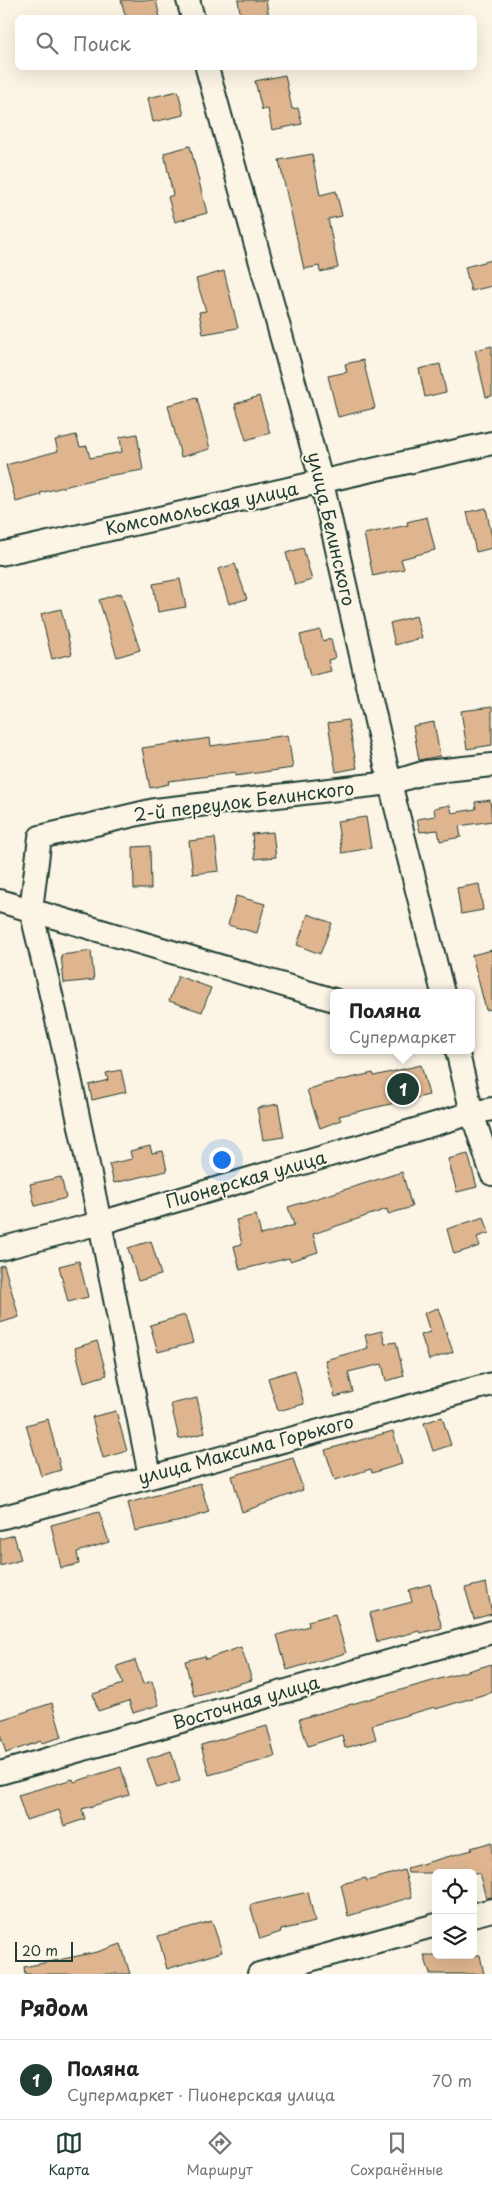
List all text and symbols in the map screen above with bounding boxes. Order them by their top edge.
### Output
search box [15,15,477,70]
icon: search [33,29,61,57]
text: Поиск [73,29,131,57]
street label: улица Белинского [302,449,363,608]
street label: Комсомольская улица [103,474,301,541]
street label: 2-й переулок Белинского [132,774,356,827]
popup [330,989,475,1054]
text: Поляна [349,996,421,1024]
text: Супермаркет [349,1024,456,1048]
pin: 1 [387,1070,419,1108]
street label: Пионерская улица [162,1143,330,1214]
your location [209,1147,235,1173]
street label: улица Максима Горького [135,1407,356,1490]
street label: Восточная улица [169,1667,323,1735]
map controls [432,1869,477,1959]
button: locate [432,1869,477,1914]
button: layers [432,1914,477,1959]
scale bar [15,1939,72,1962]
text: 20 m [22,1940,58,1961]
text: Рядом [20,1991,88,2023]
text: Поляна [67,2054,139,2082]
text: 1 [32,2068,40,2092]
text: 70 m [432,2068,472,2092]
text: Супермаркет · Пионерская улица [67,2082,335,2106]
tab: Карта [49,2129,90,2180]
tab: Маршрут [187,2129,253,2180]
tab: Сохранённые [350,2129,443,2180]

